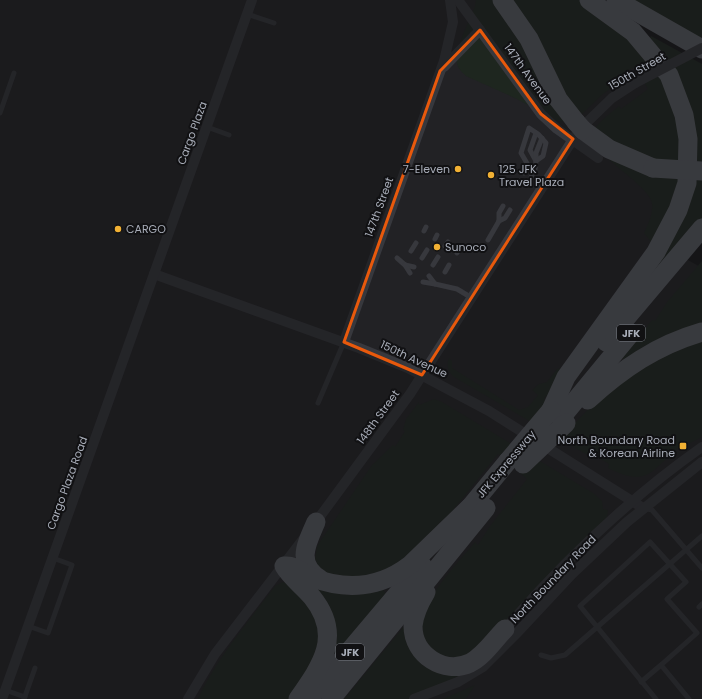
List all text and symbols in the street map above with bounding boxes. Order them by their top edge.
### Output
street label: 147th Avenue [500,40,556,108]
street label: 150th Street [605,48,669,94]
street label: Cargo Plaza [173,99,211,167]
place label: 7-Eleven [403,161,450,177]
place label: 125 JFK Travel Plaza [499,161,564,190]
marker: 7-Eleven [453,164,463,174]
marker: 125 JFK Travel Plaza [486,170,496,180]
street label: 147th Street [361,175,397,239]
place label: CARGO [126,221,166,237]
marker: CARGO [113,224,123,234]
place label: Sunoco [445,239,486,255]
marker: Sunoco [432,242,442,252]
road number: JFK [617,325,645,341]
street label: 150th Avenue [378,336,450,382]
street label: 148th Street [353,387,403,447]
street label: JFK Expressway [473,426,540,501]
place label: North Boundary Road & Korean Airline [558,432,675,461]
street label: Cargo Plaza Road [43,434,91,532]
marker: North Boundary Road & Korean Airline [678,441,688,451]
street label: North Boundary Road [506,531,600,627]
road number: JFK [336,644,364,660]

